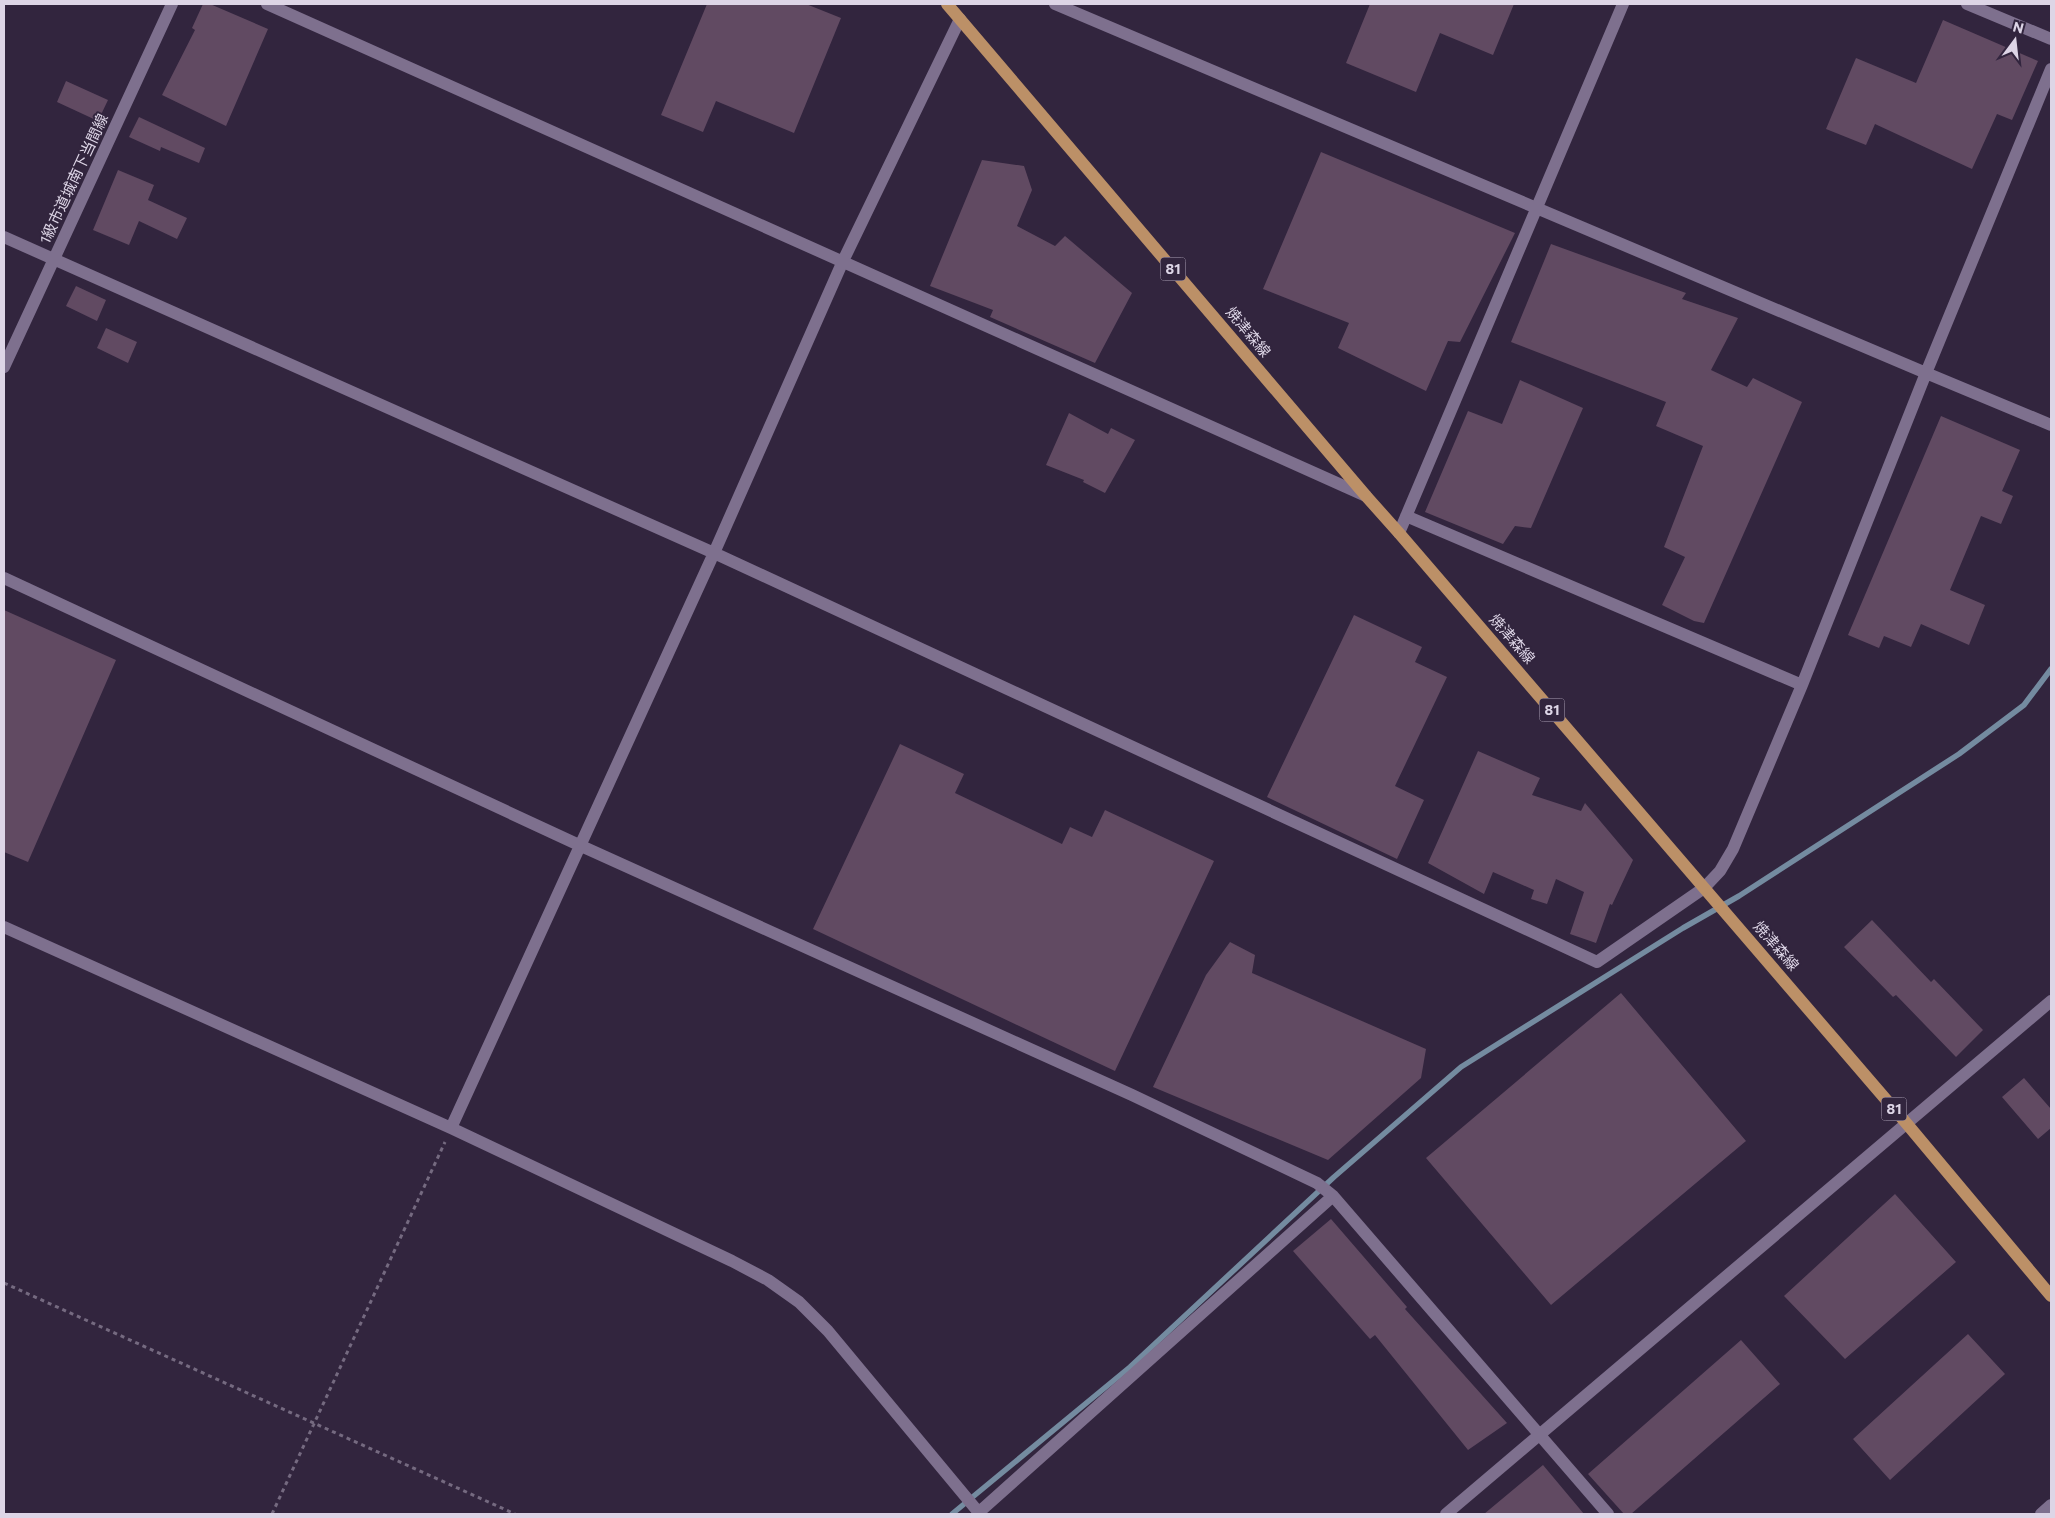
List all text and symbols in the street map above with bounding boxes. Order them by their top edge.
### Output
north arrow [1990,15,2040,65]
text: N [2011,17,2026,37]
street label: 1級市道城南下当間線 [35,111,111,246]
road number: 81 [1160,258,1186,280]
street label: 焼津森線 [1223,303,1275,360]
street label: 焼津森線 [1486,610,1539,667]
road number: 81 [1540,698,1564,722]
street label: 焼津森線 [1750,917,1803,974]
road number: 81 [1882,1098,1906,1120]

